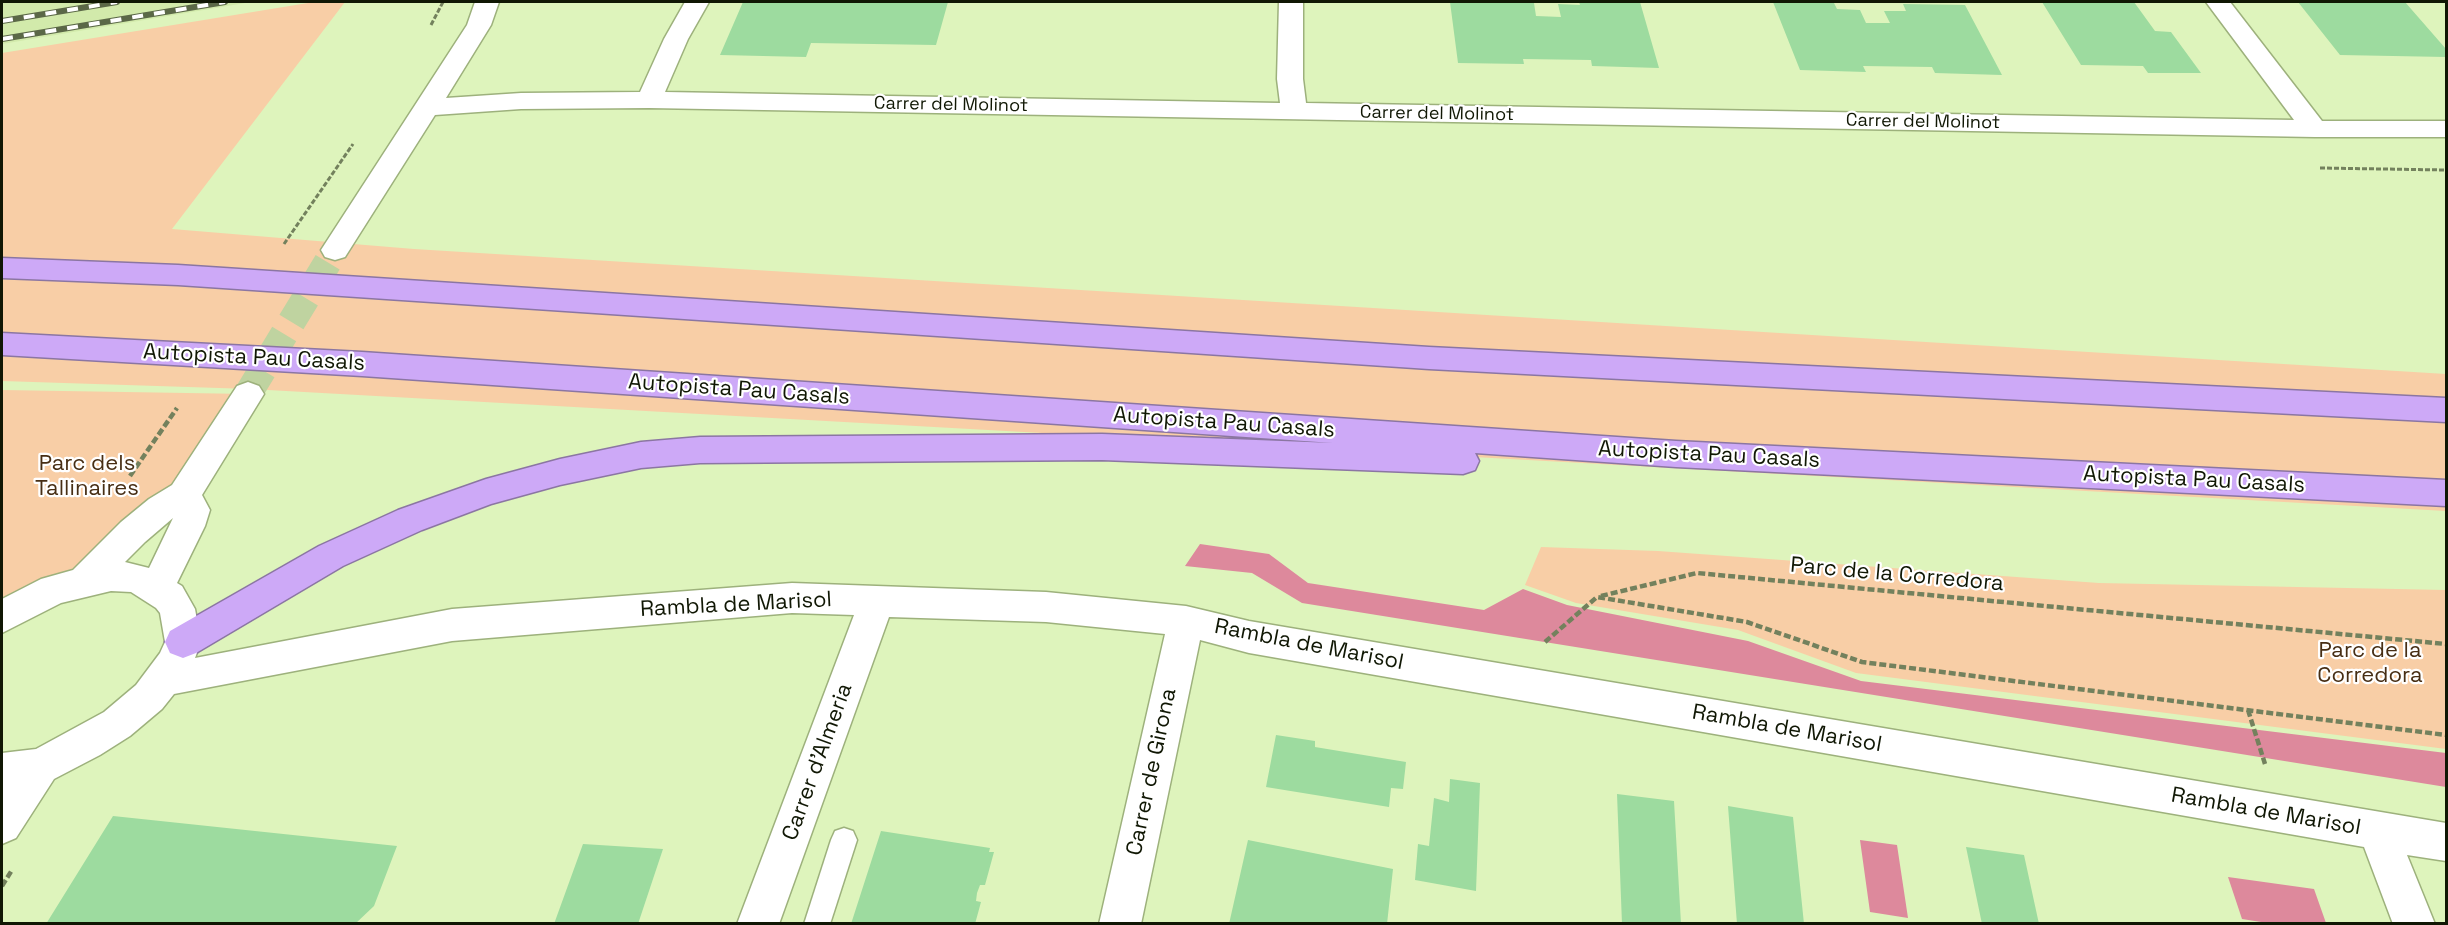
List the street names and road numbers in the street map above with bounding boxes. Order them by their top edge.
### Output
street label: Carrer del Molinot [874,93,1028,117]
street label: Carrer del Molinot [1360,102,1514,126]
street label: Carrer del Molinot [1846,110,2000,134]
street label: Autopista Pau Casals [142,339,366,377]
street label: Autopista Pau Casals [627,369,851,411]
street label: Autopista Pau Casals [1112,402,1336,444]
street label: Autopista Pau Casals [1597,436,1821,474]
street label: Autopista Pau Casals [2082,461,2306,499]
street label: Parc de la Corredora [1789,553,2005,597]
street label: Rambla de Marisol [639,587,833,623]
street label: Rambla de Marisol [1212,614,1406,676]
street label: Carrer d'Almeria [777,680,859,844]
street label: Carrer de Girona [1121,686,1183,858]
street label: Rambla de Marisol [1690,699,1884,759]
street label: Rambla de Marisol [2169,782,2363,842]

